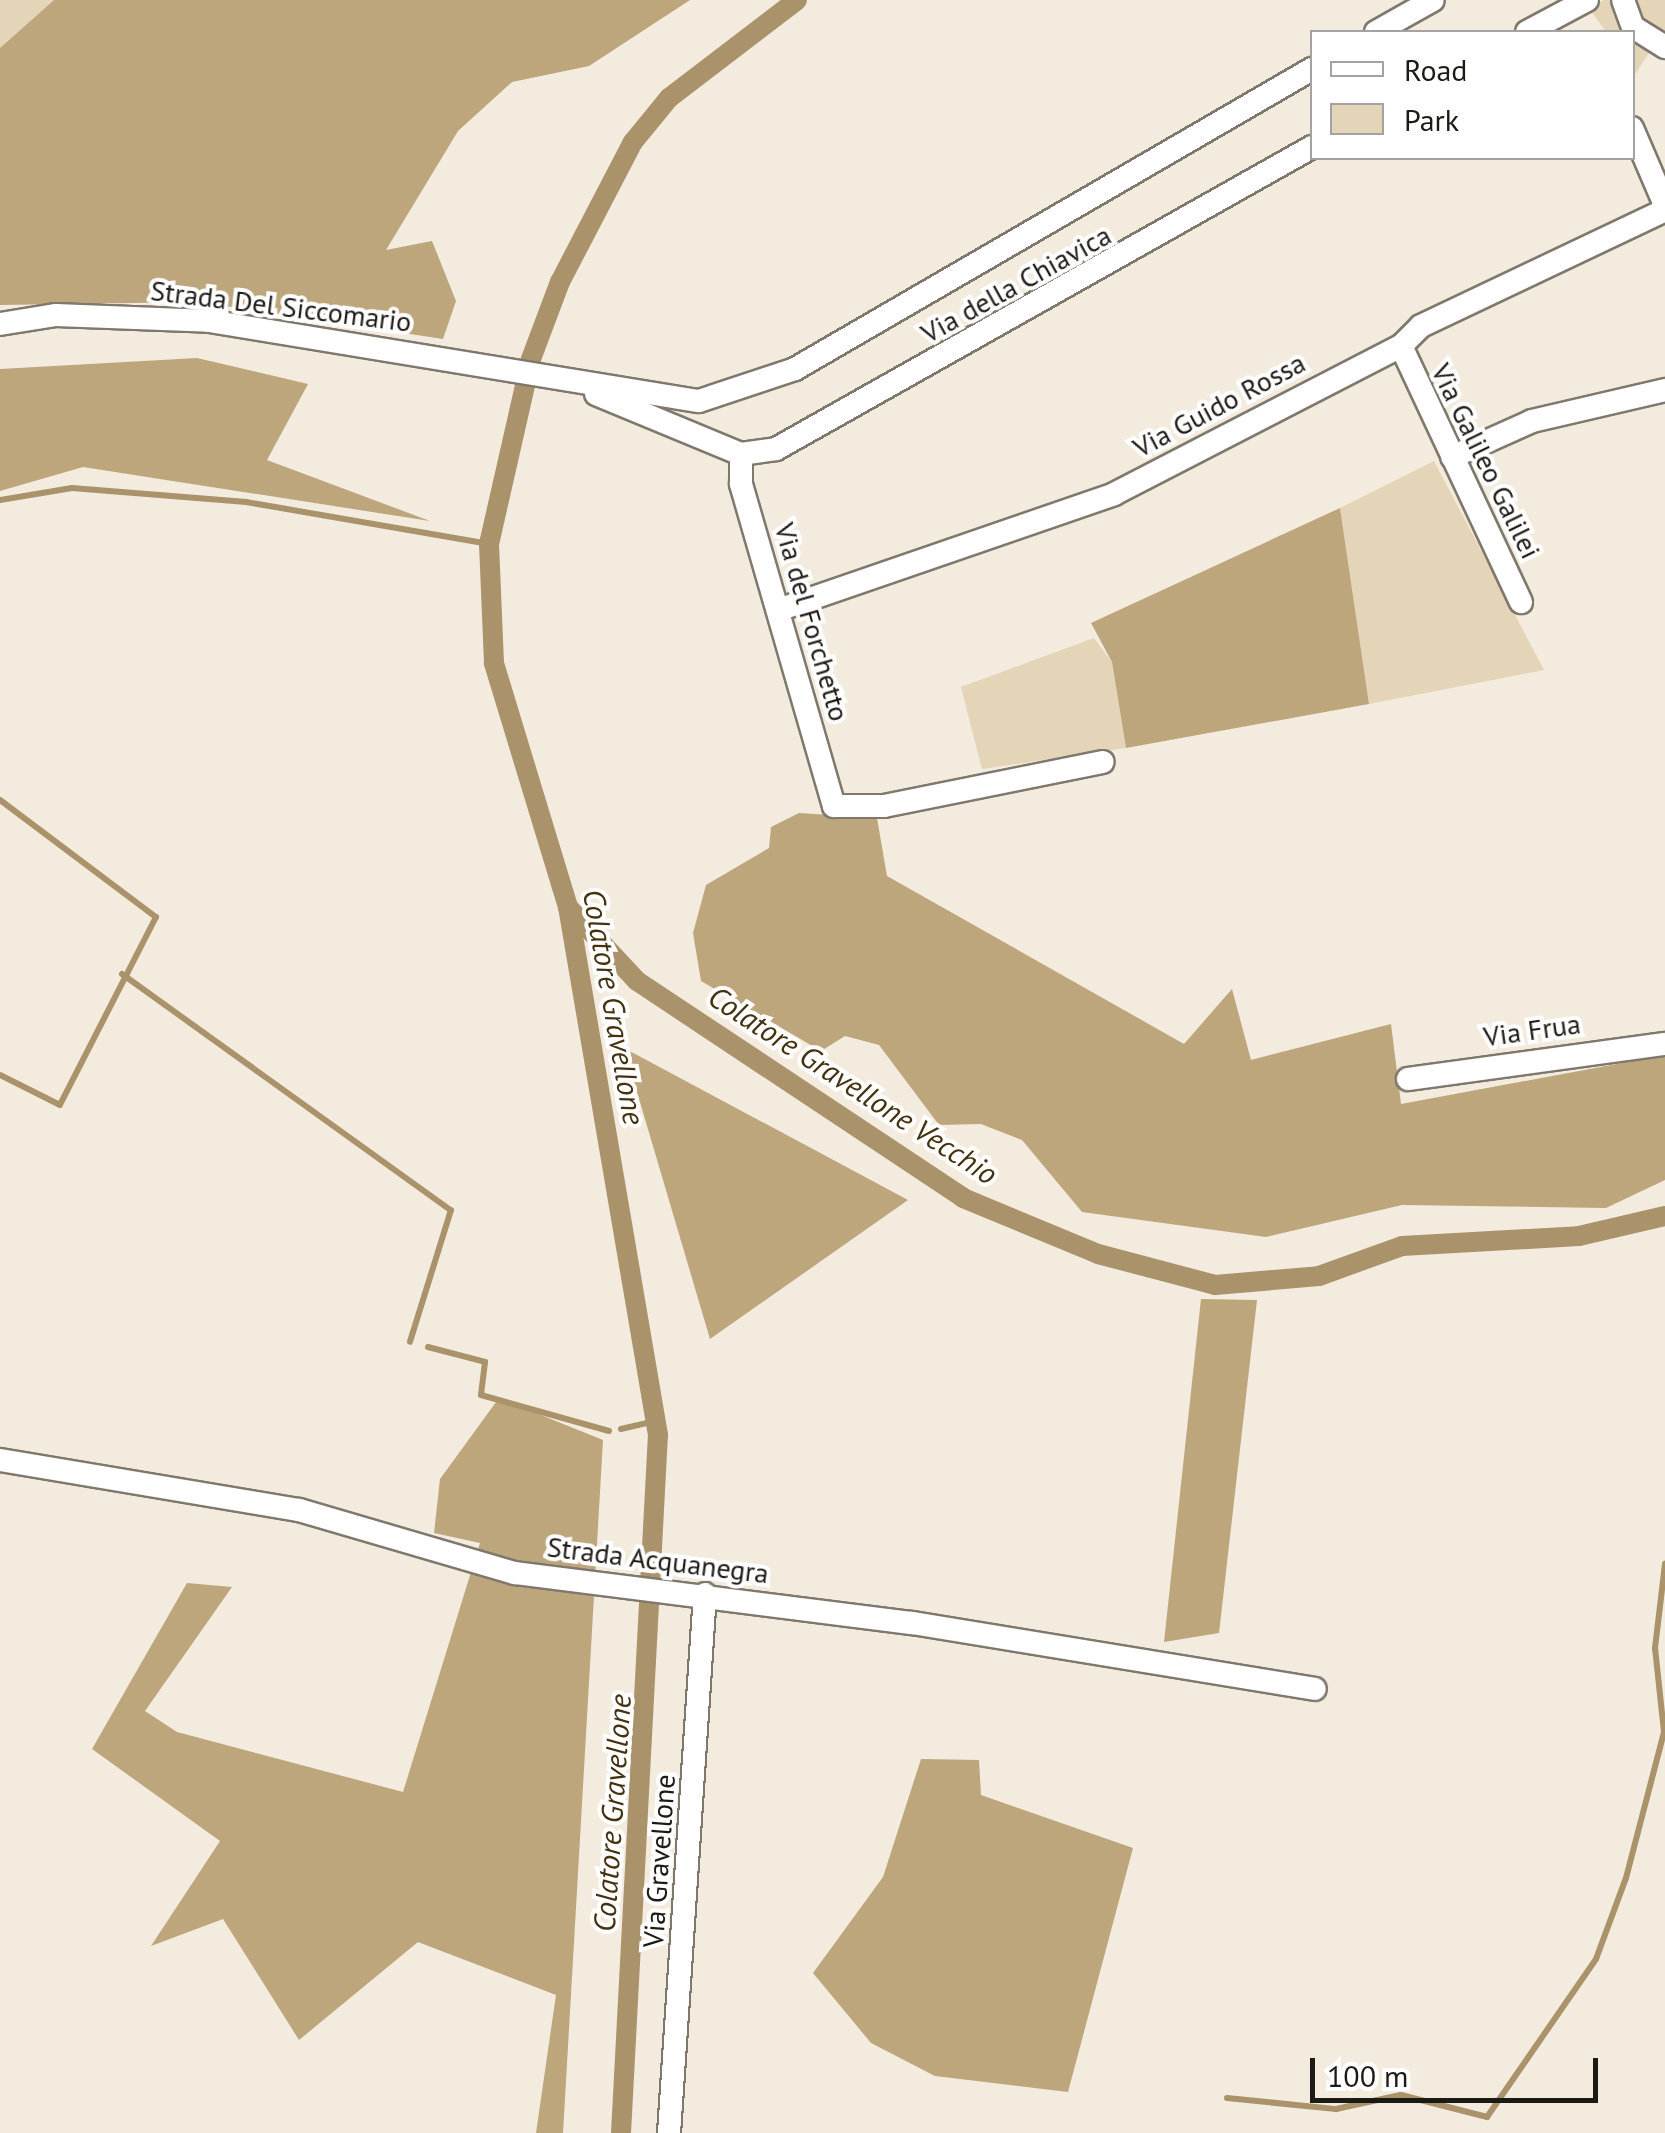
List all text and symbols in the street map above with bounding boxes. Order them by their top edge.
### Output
legend [1310,30,1635,160]
text: Road [1404,50,1468,89]
text: Park [1404,100,1459,139]
street label: Via della Chiavica [915,218,1117,350]
street label: Strada Del Siccomario [149,273,413,339]
street label: Via Guido Rossa [1127,346,1311,464]
street label: Via Galileo Galilei [1424,358,1548,564]
street label: Via del Forchetto [768,519,856,725]
water label: Colatore Gravellone [576,887,652,1127]
water label: Colatore Gravellone Vecchio [701,978,1005,1192]
street label: Via Frua [1481,1007,1583,1053]
street label: Strada Acquanegra [545,1530,771,1590]
water label: Colatore Gravellone [586,1693,638,1933]
street label: Via Gravellone [636,1773,682,1949]
scale bar [1315,2038,1602,2100]
text: 100 m [1327,2056,1408,2095]

